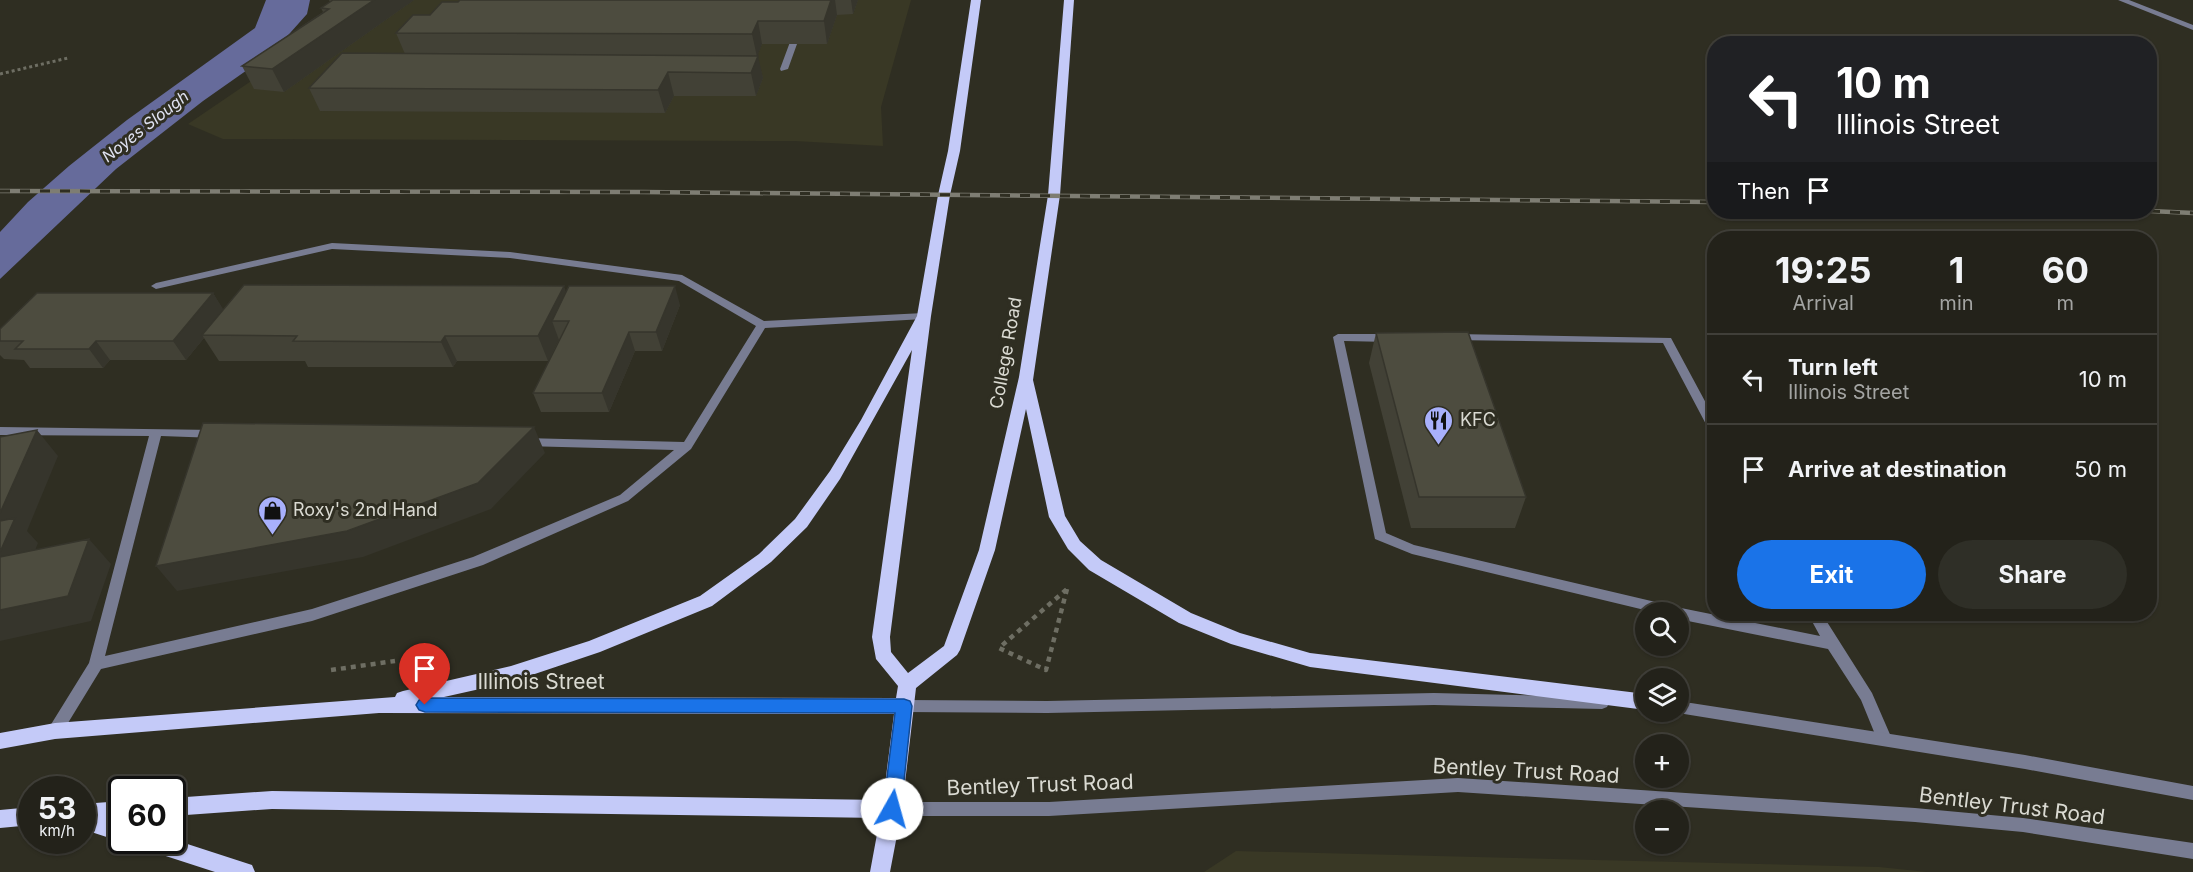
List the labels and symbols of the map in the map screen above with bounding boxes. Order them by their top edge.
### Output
water label: Noyes Slough [98,86,192,166]
street label: College Road [985,295,1026,410]
restaurant icon: KFC [1423,404,1455,446]
place label: KFC [1460,409,1496,430]
shop icon: Roxy's 2nd Hand [256,494,288,536]
place label: Roxy's 2nd Hand [293,499,437,520]
pin [399,643,450,705]
street label: Illinois Street [477,669,605,694]
street label: Bentley Trust Road [1432,753,1620,788]
street label: Bentley Trust Road [946,769,1134,800]
speed limit sign: 60 [108,776,186,854]
position arrow [860,777,924,841]
street label: Bentley Trust Road [1918,782,2106,829]

